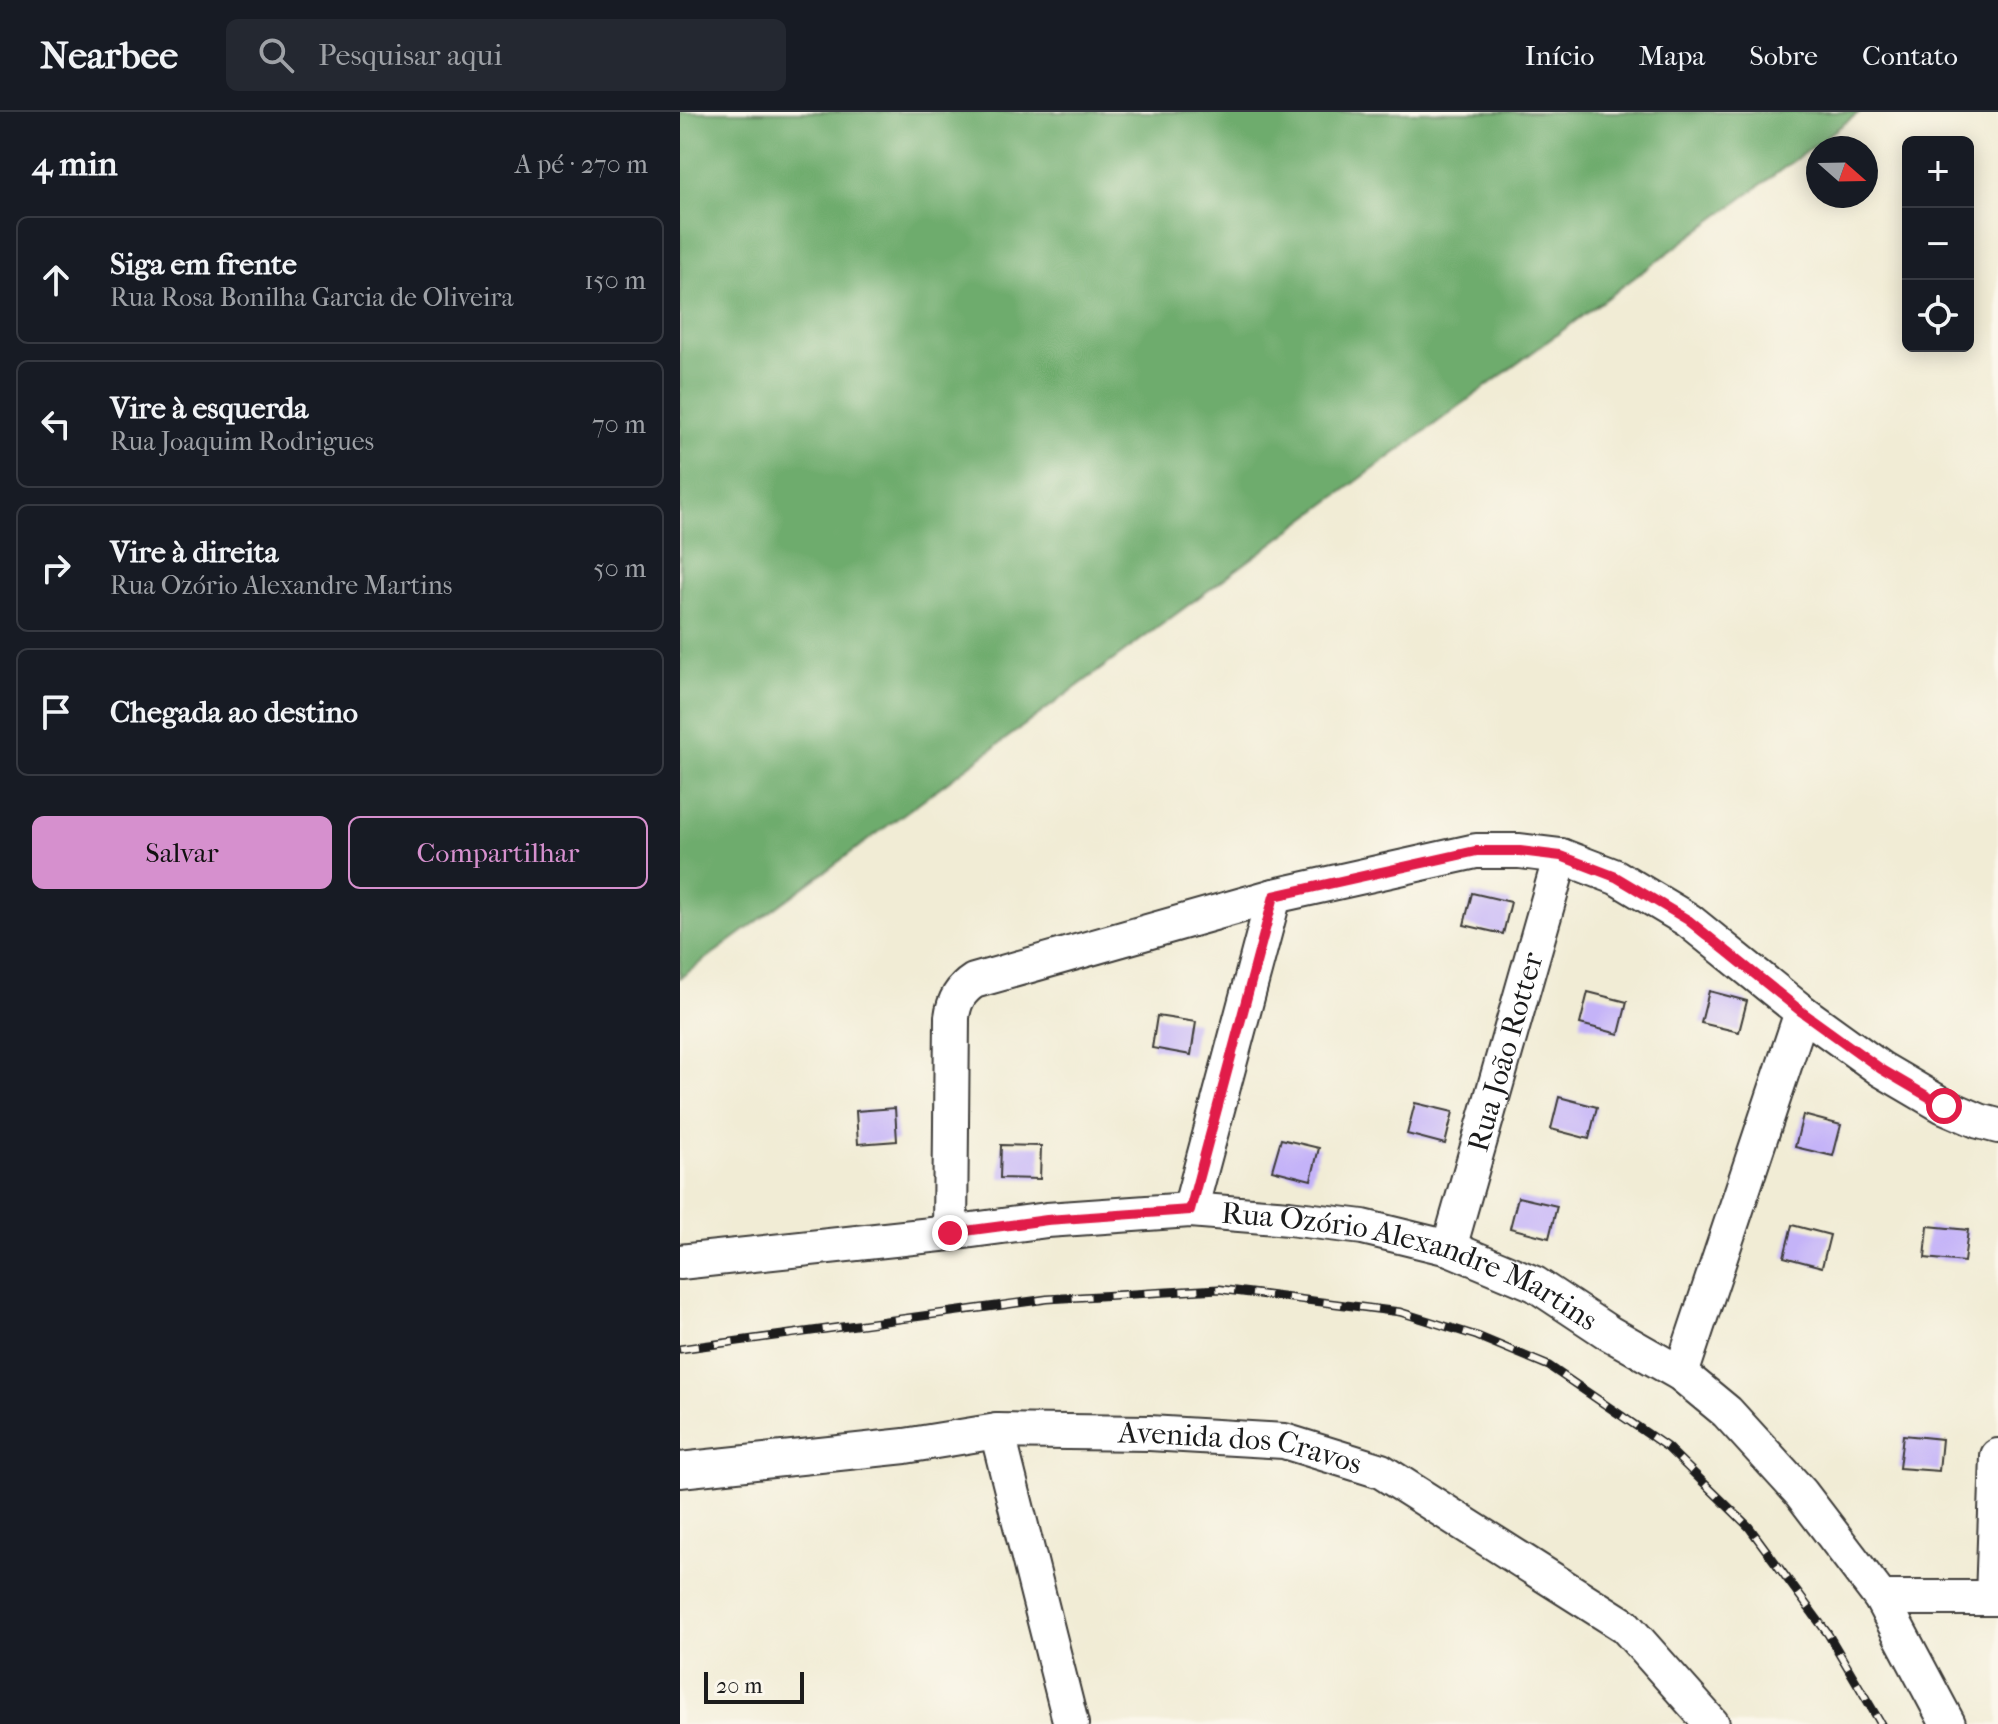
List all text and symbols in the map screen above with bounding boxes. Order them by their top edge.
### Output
search box [226,19,786,91]
text: Nearbee [40,33,178,78]
icon: search [254,33,298,77]
text: Pesquisar aqui [318,38,502,73]
text: Início [1525,39,1595,72]
text: Mapa [1639,39,1705,72]
text: Sobre [1749,39,1818,72]
text: Contato [1862,39,1958,72]
north arrow [1806,136,1878,208]
map controls [1902,136,1974,352]
button: + [1902,136,1974,208]
text: 4 min [32,144,117,184]
text: A pé · 270 m [515,149,648,180]
button: − [1902,208,1974,280]
text: Siga em frente [110,247,297,282]
icon: ahead [34,258,78,302]
text: 150 m [584,265,646,296]
button: locate [1902,280,1974,352]
text: Rua Rosa Bonilha Garcia de Oliveira [110,282,514,313]
text: Vire à esquerda [110,391,308,426]
icon: left [34,402,78,446]
text: 70 m [592,409,646,440]
text: Rua Joaquim Rodrigues [110,426,374,457]
text: Vire à direita [110,535,278,570]
icon: right [34,546,78,590]
text: 50 m [593,553,646,584]
text: Rua Ozório Alexandre Martins [110,570,452,601]
icon: arrive [34,690,78,734]
text: Chegada ao destino [110,695,358,730]
button: Salvar [32,816,332,889]
button: Compartilhar [348,816,648,889]
street label: Rua João Rotter [1460,948,1550,1155]
route start [1926,1088,1962,1124]
street label: Rua Ozório Alexandre Martins [1220,1195,1604,1338]
route end [932,1215,968,1251]
street label: Avenida dos Cravos [1117,1415,1366,1482]
scale bar [704,1668,804,1704]
text: 20 m [716,1673,762,1699]

